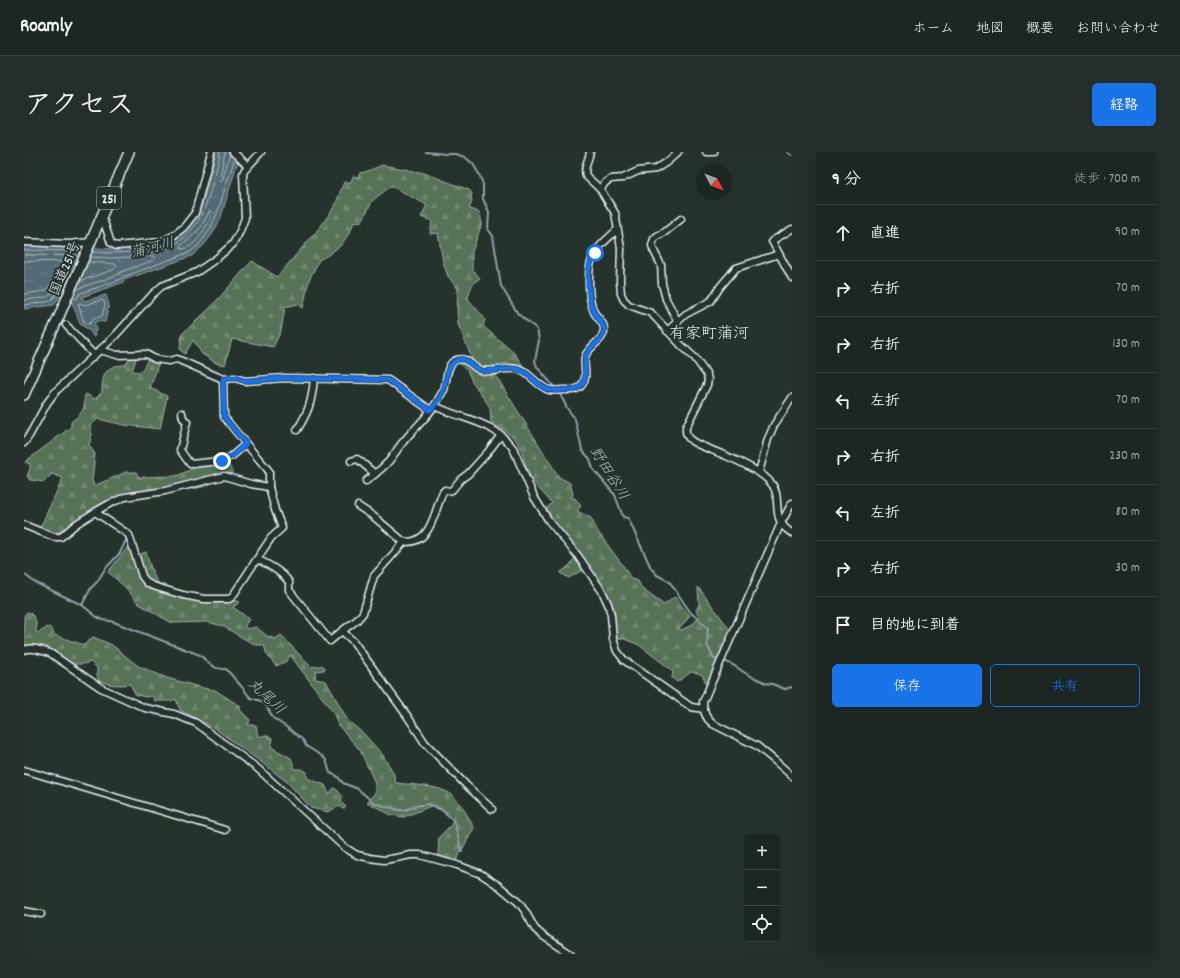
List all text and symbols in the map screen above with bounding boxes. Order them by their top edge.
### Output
text: Roamly [20,14,72,41]
text: ホーム [913,19,954,39]
text: 地図 [976,19,1004,39]
text: 概要 [1026,19,1054,39]
text: お問い合わせ [1076,19,1160,39]
button: 経路 [1092,83,1156,126]
text: アクセス [24,88,134,128]
north arrow [696,164,732,200]
text: 9 分 [832,169,861,193]
text: 徒歩 · 700 m [1074,170,1140,189]
road number: 251 [97,187,121,209]
icon: ahead [832,222,854,244]
text: 直進 [870,223,900,245]
text: 90 m [1115,223,1140,242]
water label: 蒲河川 [128,233,177,265]
street label: 国道251号 [45,238,86,299]
route start [586,244,604,262]
icon: right [832,278,854,300]
text: 右折 [870,279,900,301]
text: 70 m [1116,279,1140,298]
district label: 有家町蒲河 [669,323,749,346]
icon: right [832,334,854,356]
text: 右折 [870,335,900,357]
text: 130 m [1112,335,1140,354]
icon: left [832,390,854,412]
text: 左折 [870,391,900,413]
text: 70 m [1116,391,1140,410]
water label: 野田谷川 [583,443,634,505]
icon: right [832,446,854,468]
text: 右折 [870,447,900,469]
text: 230 m [1110,447,1140,466]
route end [213,452,231,470]
icon: left [832,502,854,524]
text: 左折 [870,503,900,525]
text: 80 m [1116,503,1140,522]
icon: right [832,558,854,580]
text: 右折 [870,559,900,581]
text: 30 m [1115,559,1140,578]
icon: arrive [832,614,854,636]
text: 目的地に到着 [870,615,960,637]
button: 保存 [832,664,982,707]
button: 共有 [990,664,1140,707]
water label: 丸尾川 [242,674,290,721]
map controls [744,834,780,942]
button: + [744,834,780,870]
button: − [744,870,780,906]
button: locate [744,906,780,942]

